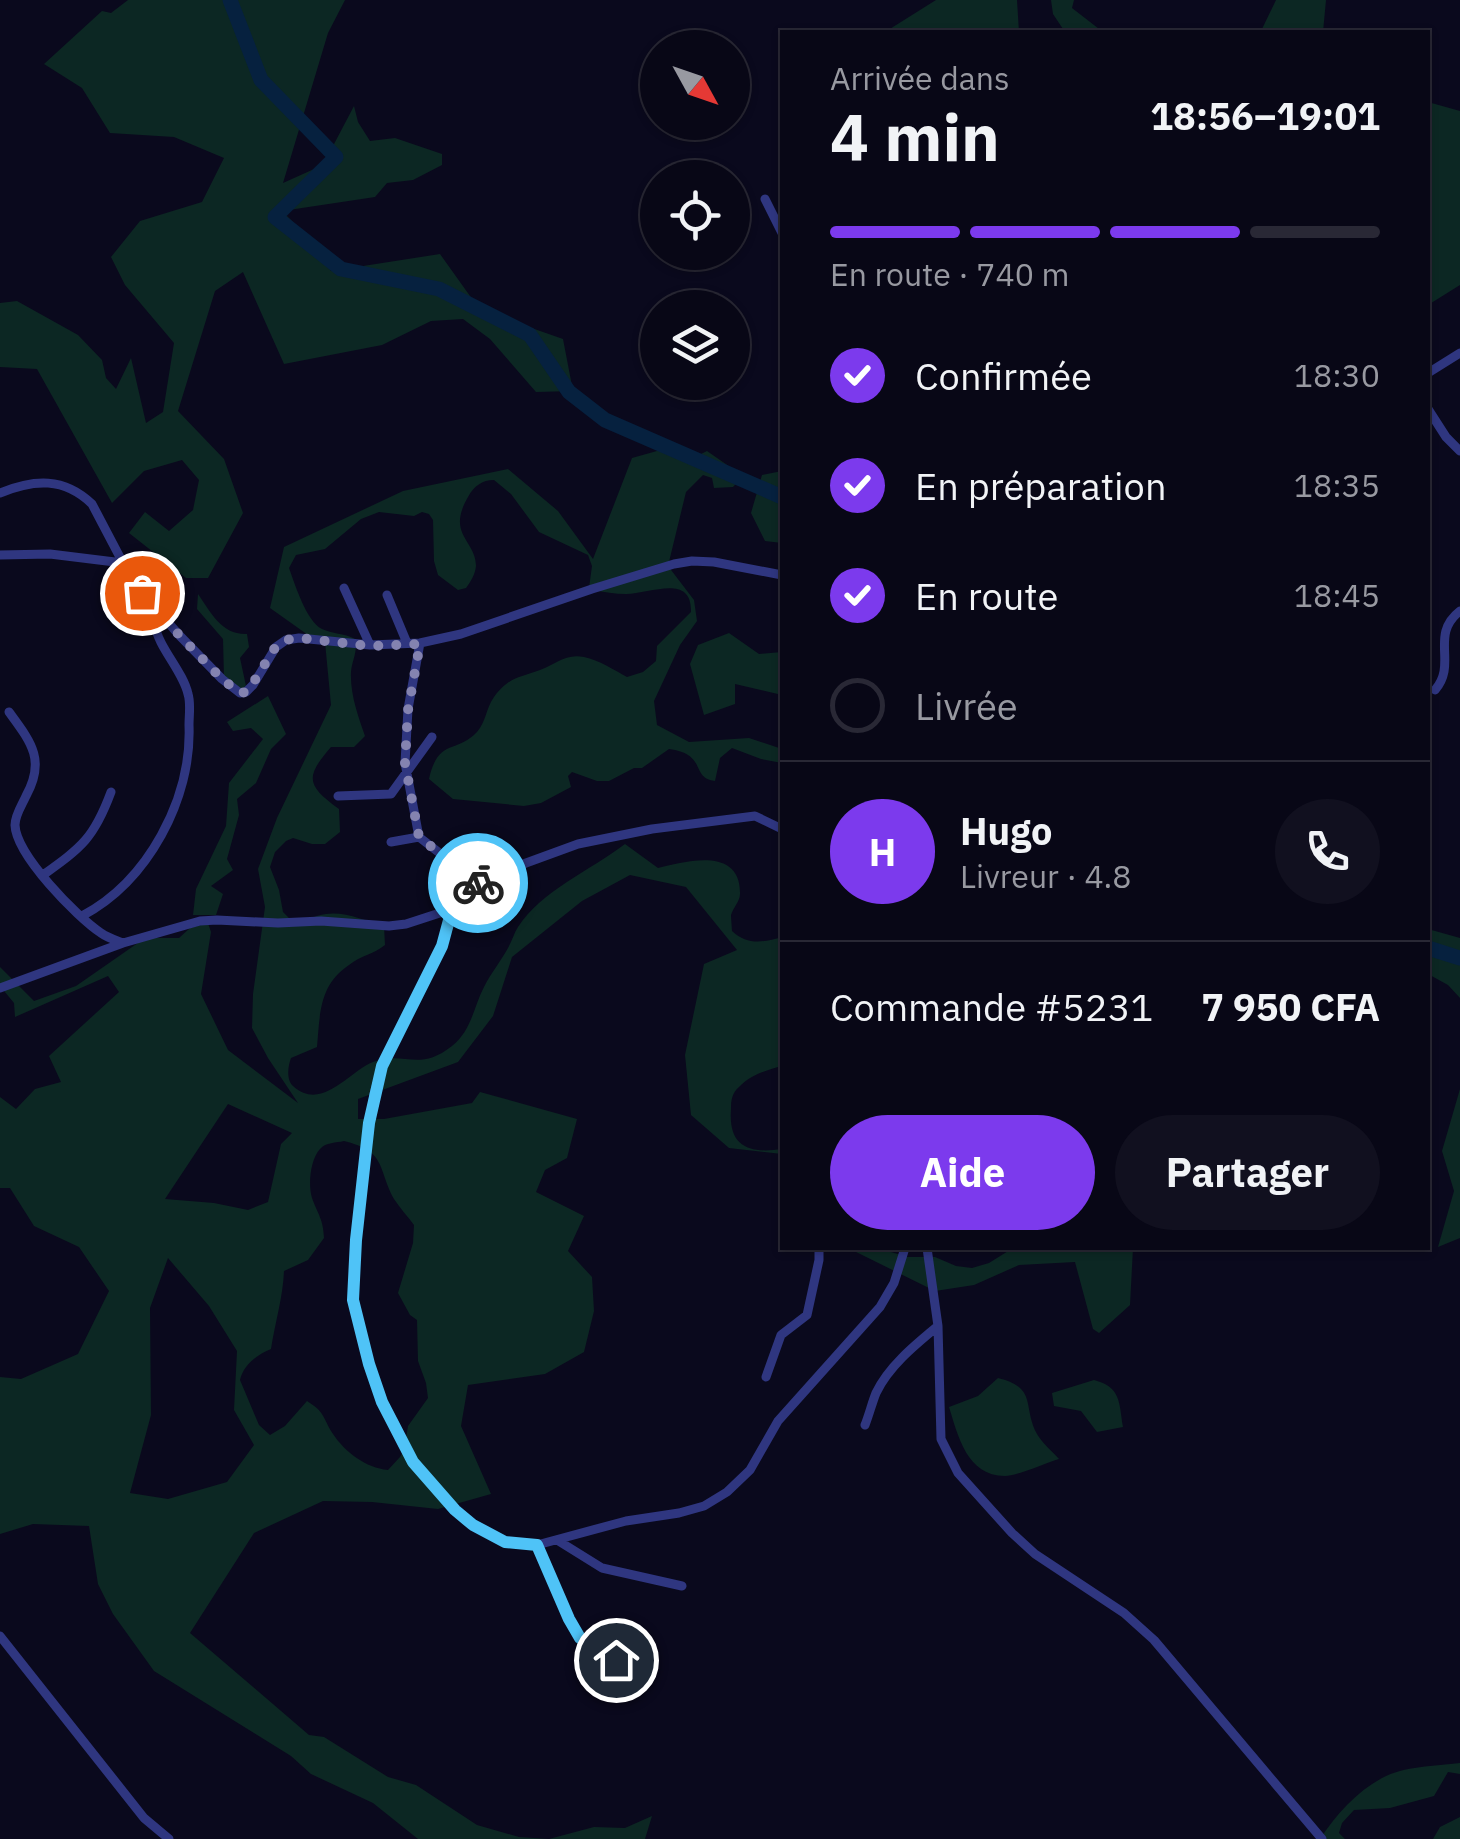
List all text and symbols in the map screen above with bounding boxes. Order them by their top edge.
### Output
north arrow [640,30,750,140]
map controls [640,30,750,400]
text: Arrivée dans [830,57,1010,99]
text: 18:56–19:01 [1150,91,1380,140]
text: 4 min [830,94,1000,179]
button: locate [640,160,750,270]
text: En route · 740 m [830,253,1069,295]
button: layers [640,290,750,400]
icon: check [830,348,885,403]
text: Confirmée [915,351,1092,400]
text: 18:30 [1294,354,1380,396]
icon: check [830,458,885,513]
text: En préparation [915,461,1167,510]
text: 18:35 [1294,464,1380,506]
pin [100,551,185,636]
icon: bag [115,566,170,621]
icon: check [830,568,885,623]
text: En route [915,571,1058,620]
text: 18:45 [1294,574,1380,616]
text: Livrée [915,681,1018,730]
button: phone [1275,799,1380,904]
text: Hugo [960,806,1052,855]
text: H [869,827,896,876]
courier [428,833,528,933]
text: Livreur · 4.8 [960,855,1132,897]
icon: bike [451,856,506,911]
text: Commande #5231 [830,982,1153,1031]
text: 7 950 CFA [1201,982,1380,1031]
button: Aide [830,1115,1095,1230]
button: Partager [1115,1115,1380,1230]
pin [574,1618,659,1703]
icon: home [589,1633,644,1688]

